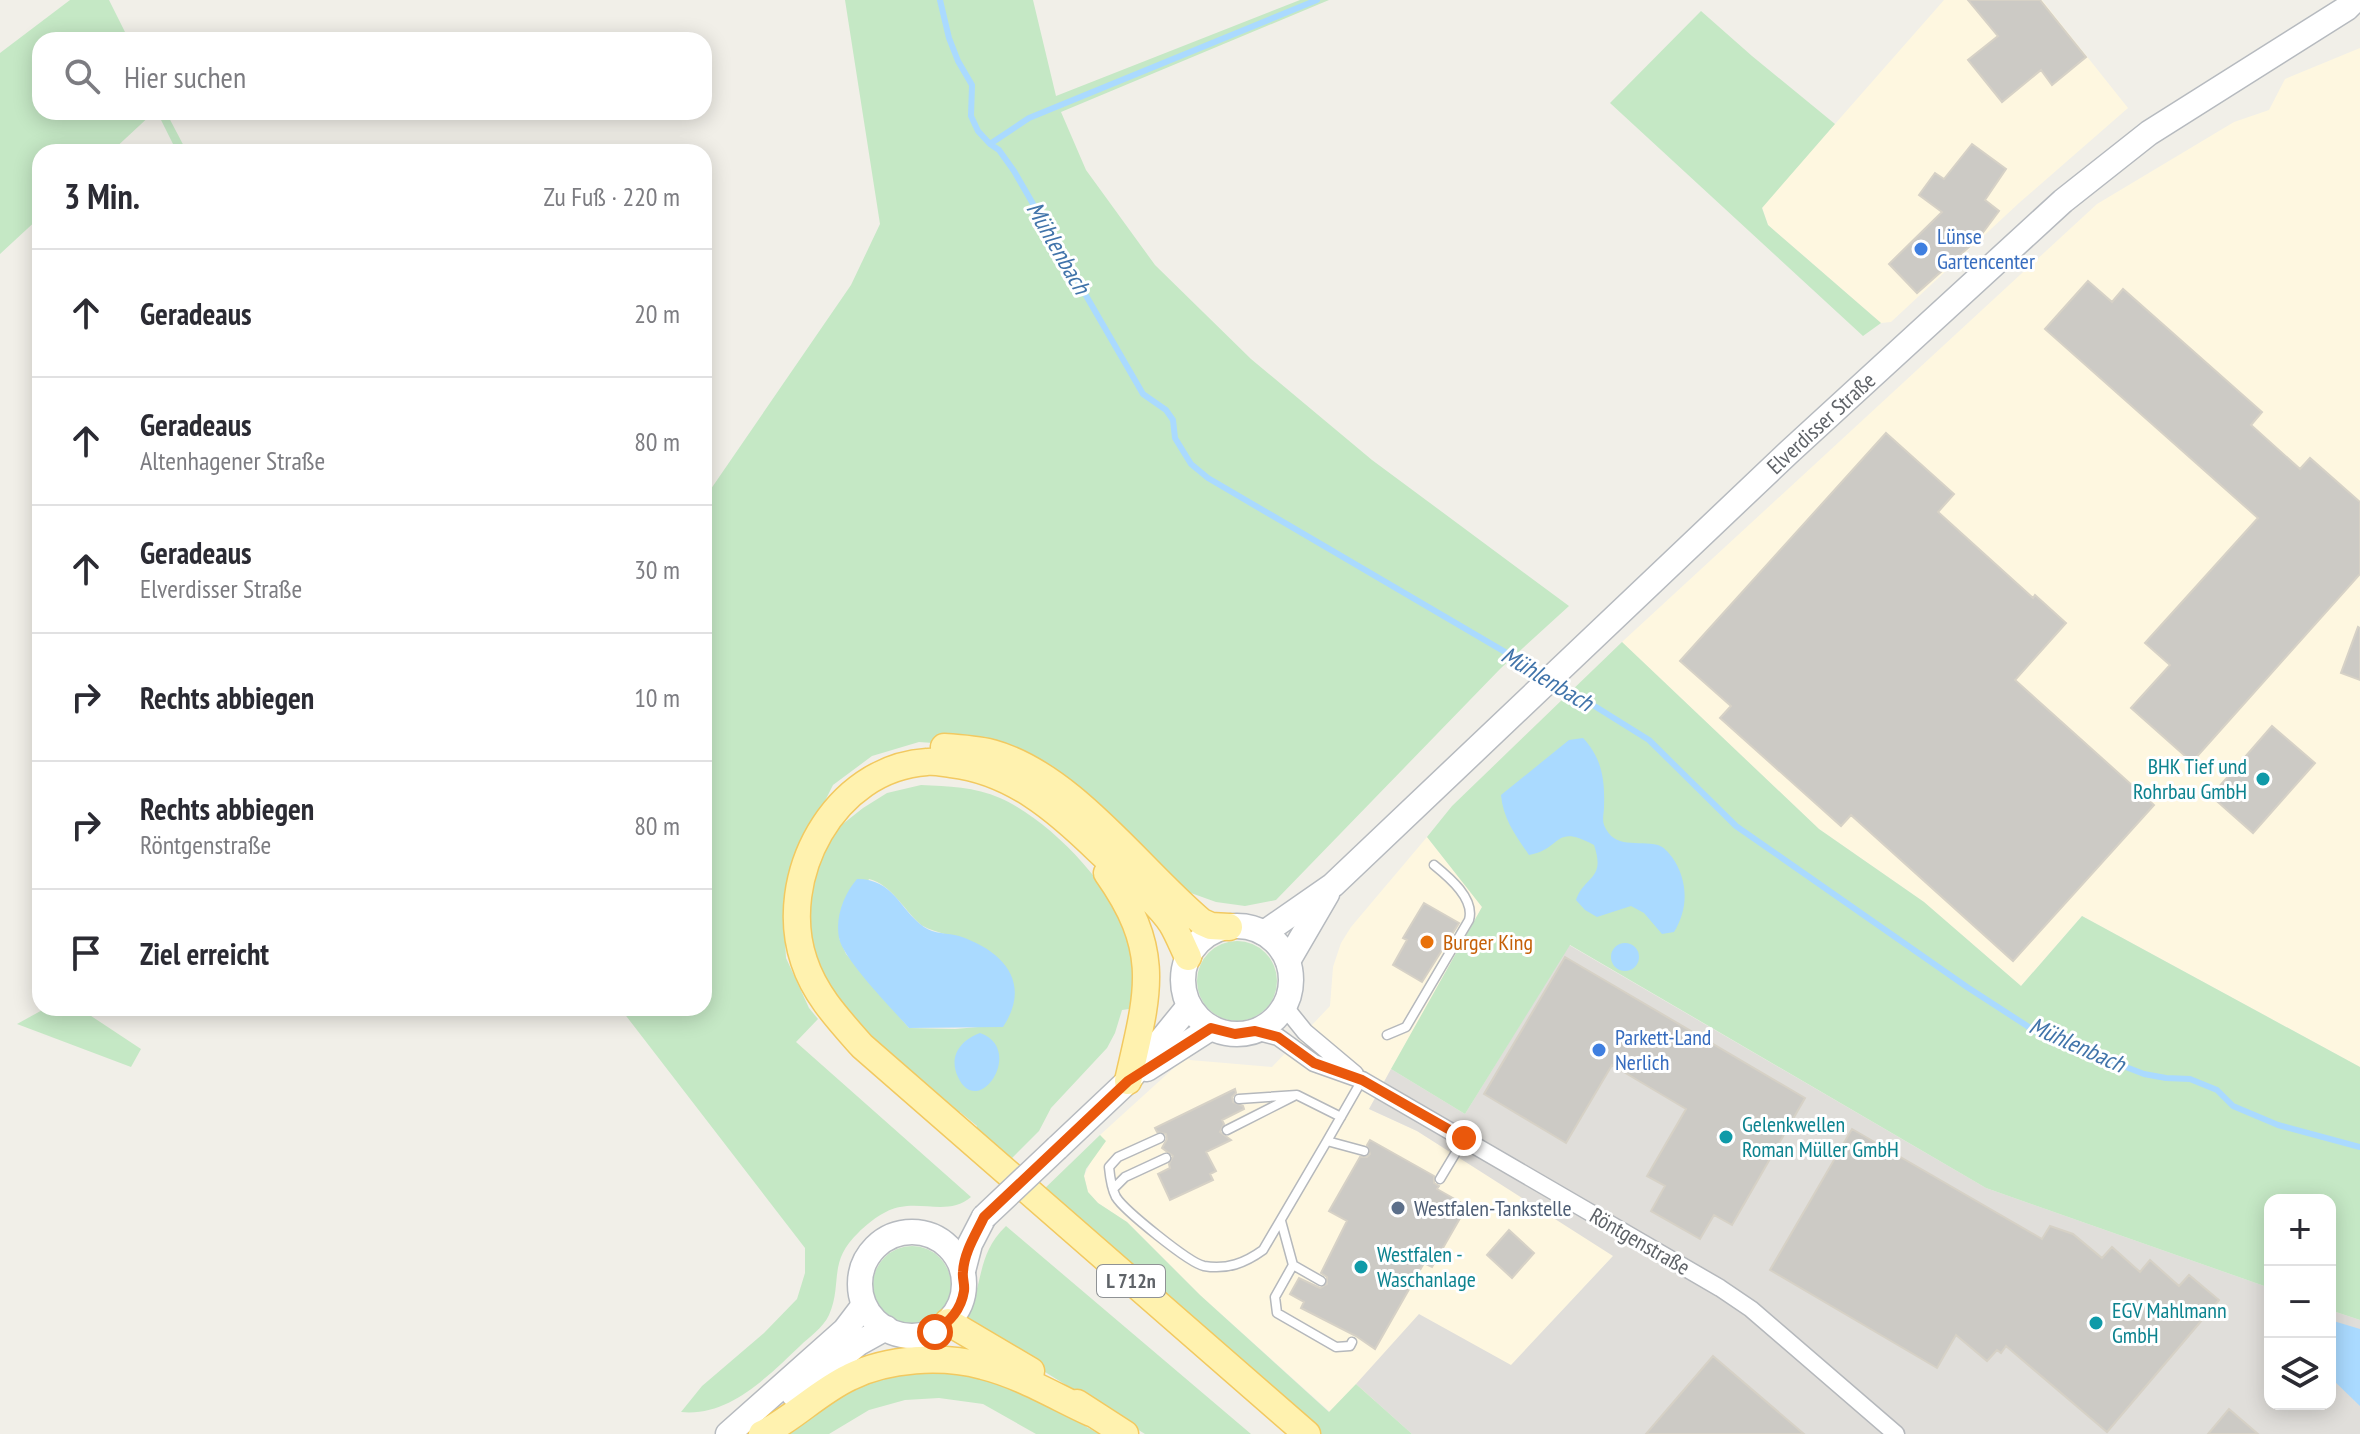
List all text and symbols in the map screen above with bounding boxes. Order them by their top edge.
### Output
search box [32,32,712,120]
icon: search [60,54,104,98]
text: Hier suchen [124,57,246,96]
text: 3 Min. [64,174,140,218]
text: Zu Fuß · 220 m [543,180,680,213]
water label: Mühlenbach [1020,196,1098,301]
place label: Lünse Gartencenter [1937,222,2035,275]
marker: Lünse Gartencenter [1912,240,1930,258]
icon: ahead [64,291,108,335]
text: Geradeaus [140,294,252,333]
text: 20 m [634,297,680,330]
street label: Elverdisser Straße [1761,366,1881,480]
text: Geradeaus [140,405,252,444]
icon: ahead [64,419,108,463]
text: 80 m [634,425,680,458]
text: Altenhagener Straße [140,444,325,477]
text: Geradeaus [140,533,252,572]
icon: ahead [64,547,108,591]
text: 30 m [634,553,680,586]
text: Elverdisser Straße [140,572,302,605]
water label: Mühlenbach [1496,639,1600,719]
icon: right [64,675,108,719]
text: Rechts abbiegen [140,678,314,717]
text: 10 m [634,681,680,714]
place label: BHK Tief und Rohrbau GmbH [2133,752,2247,805]
marker: BHK Tief und Rohrbau GmbH [2254,770,2272,788]
text: Rechts abbiegen [140,789,314,828]
icon: right [64,803,108,847]
text: 80 m [634,809,680,842]
text: Röntgenstraße [140,828,271,861]
place label: Burger King [1443,928,1533,956]
icon: arrive [64,931,108,975]
marker: Burger King [1418,933,1436,951]
text: Ziel erreicht [140,934,269,973]
water label: Mühlenbach [2025,1010,2131,1080]
place label: Parkett-Land Nerlich [1615,1023,1711,1076]
marker: Parkett-Land Nerlich [1590,1041,1608,1059]
place label: Gelenkwellen Roman Müller GmbH [1742,1110,1899,1163]
route end [1446,1120,1482,1156]
marker: Gelenkwellen Roman Müller GmbH [1717,1128,1735,1146]
place label: Westfalen-Tankstelle [1414,1194,1572,1222]
map controls [2264,1194,2336,1410]
button: + [2264,1194,2336,1266]
marker: Westfalen-Tankstelle [1389,1199,1407,1217]
street label: Röntgenstraße [1585,1201,1695,1281]
place label: Westfalen - Waschanlage [1377,1240,1476,1293]
marker: Westfalen - Waschanlage [1352,1258,1370,1276]
road number: L 712n [1097,1265,1165,1297]
button: − [2264,1266,2336,1338]
place label: EGV Mahlmann GmbH [2112,1296,2227,1349]
route start [917,1314,953,1350]
marker: EGV Mahlmann GmbH [2087,1314,2105,1332]
button: layers [2264,1338,2336,1410]

